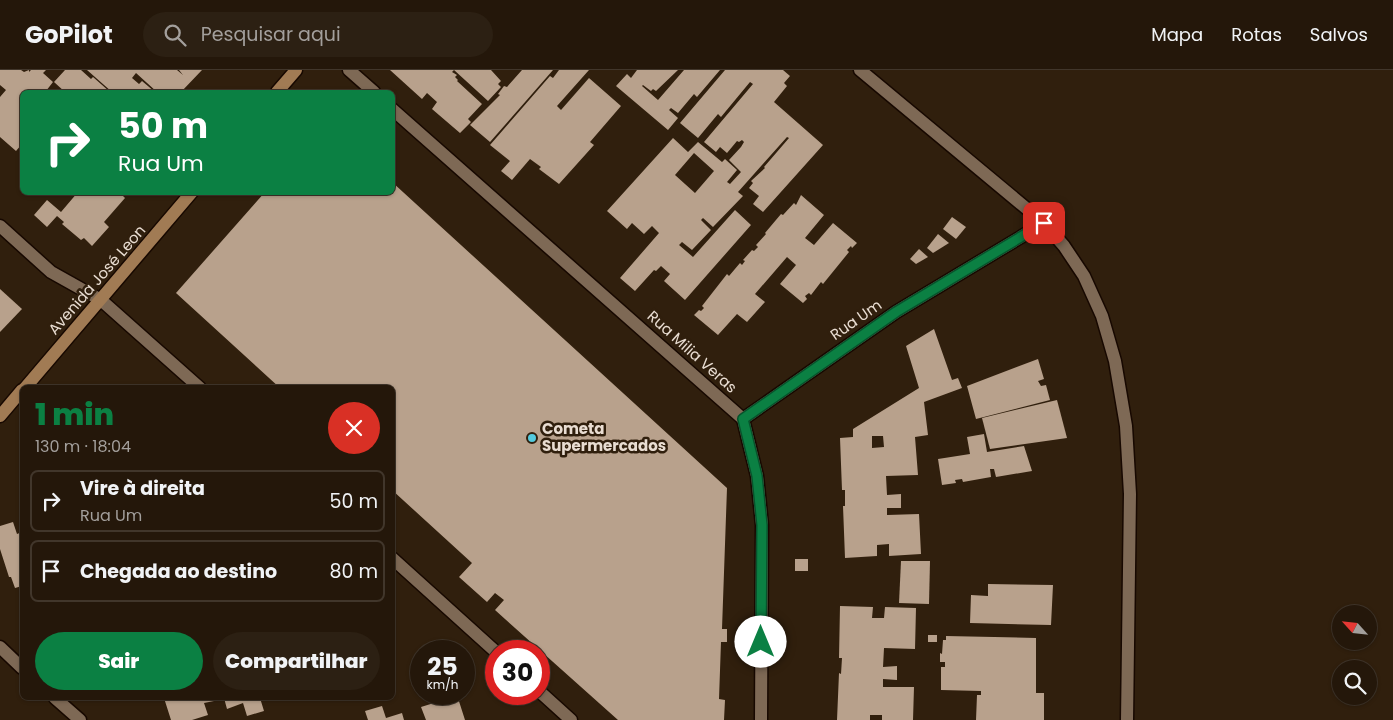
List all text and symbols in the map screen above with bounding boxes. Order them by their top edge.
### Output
search box [143,12,493,57]
text: GoPilot [25,18,113,51]
icon: search [161,21,189,49]
text: Pesquisar aqui [201,21,341,48]
text: Mapa [1151,22,1203,47]
text: Rotas [1231,22,1282,47]
text: Salvos [1310,22,1368,47]
text: 50 m [118,101,208,150]
icon: right [35,110,100,175]
text: Rua Um [118,148,204,179]
pin [1023,202,1065,244]
icon: arrive [1030,209,1058,237]
street label: Avenida José Leon [43,220,150,339]
street label: Rua Um [826,294,886,345]
street label: Rua Milia Veras [643,306,742,398]
text: 1 min [35,393,114,436]
button: close [328,402,380,454]
place label: Cometa Supermercados [542,418,666,456]
marker: Cometa Supermercados [526,432,538,444]
text: 130 m · 18:04 [35,435,131,458]
text: Vire à direita [80,475,205,502]
icon: right [37,487,65,515]
text: 50 m [329,488,378,515]
text: Rua Um [80,504,142,527]
icon: arrive [37,557,65,585]
text: Chegada ao destino [80,558,277,585]
text: 80 m [329,558,378,585]
north arrow [1332,605,1378,650]
map controls [1332,605,1377,705]
position arrow [734,615,786,667]
button: Sair [35,632,203,690]
button: Compartilhar [213,632,380,690]
speed limit sign: 30 [485,640,550,705]
text: 25 [427,649,458,684]
button: search [1332,660,1377,705]
text: km/h [427,676,458,693]

